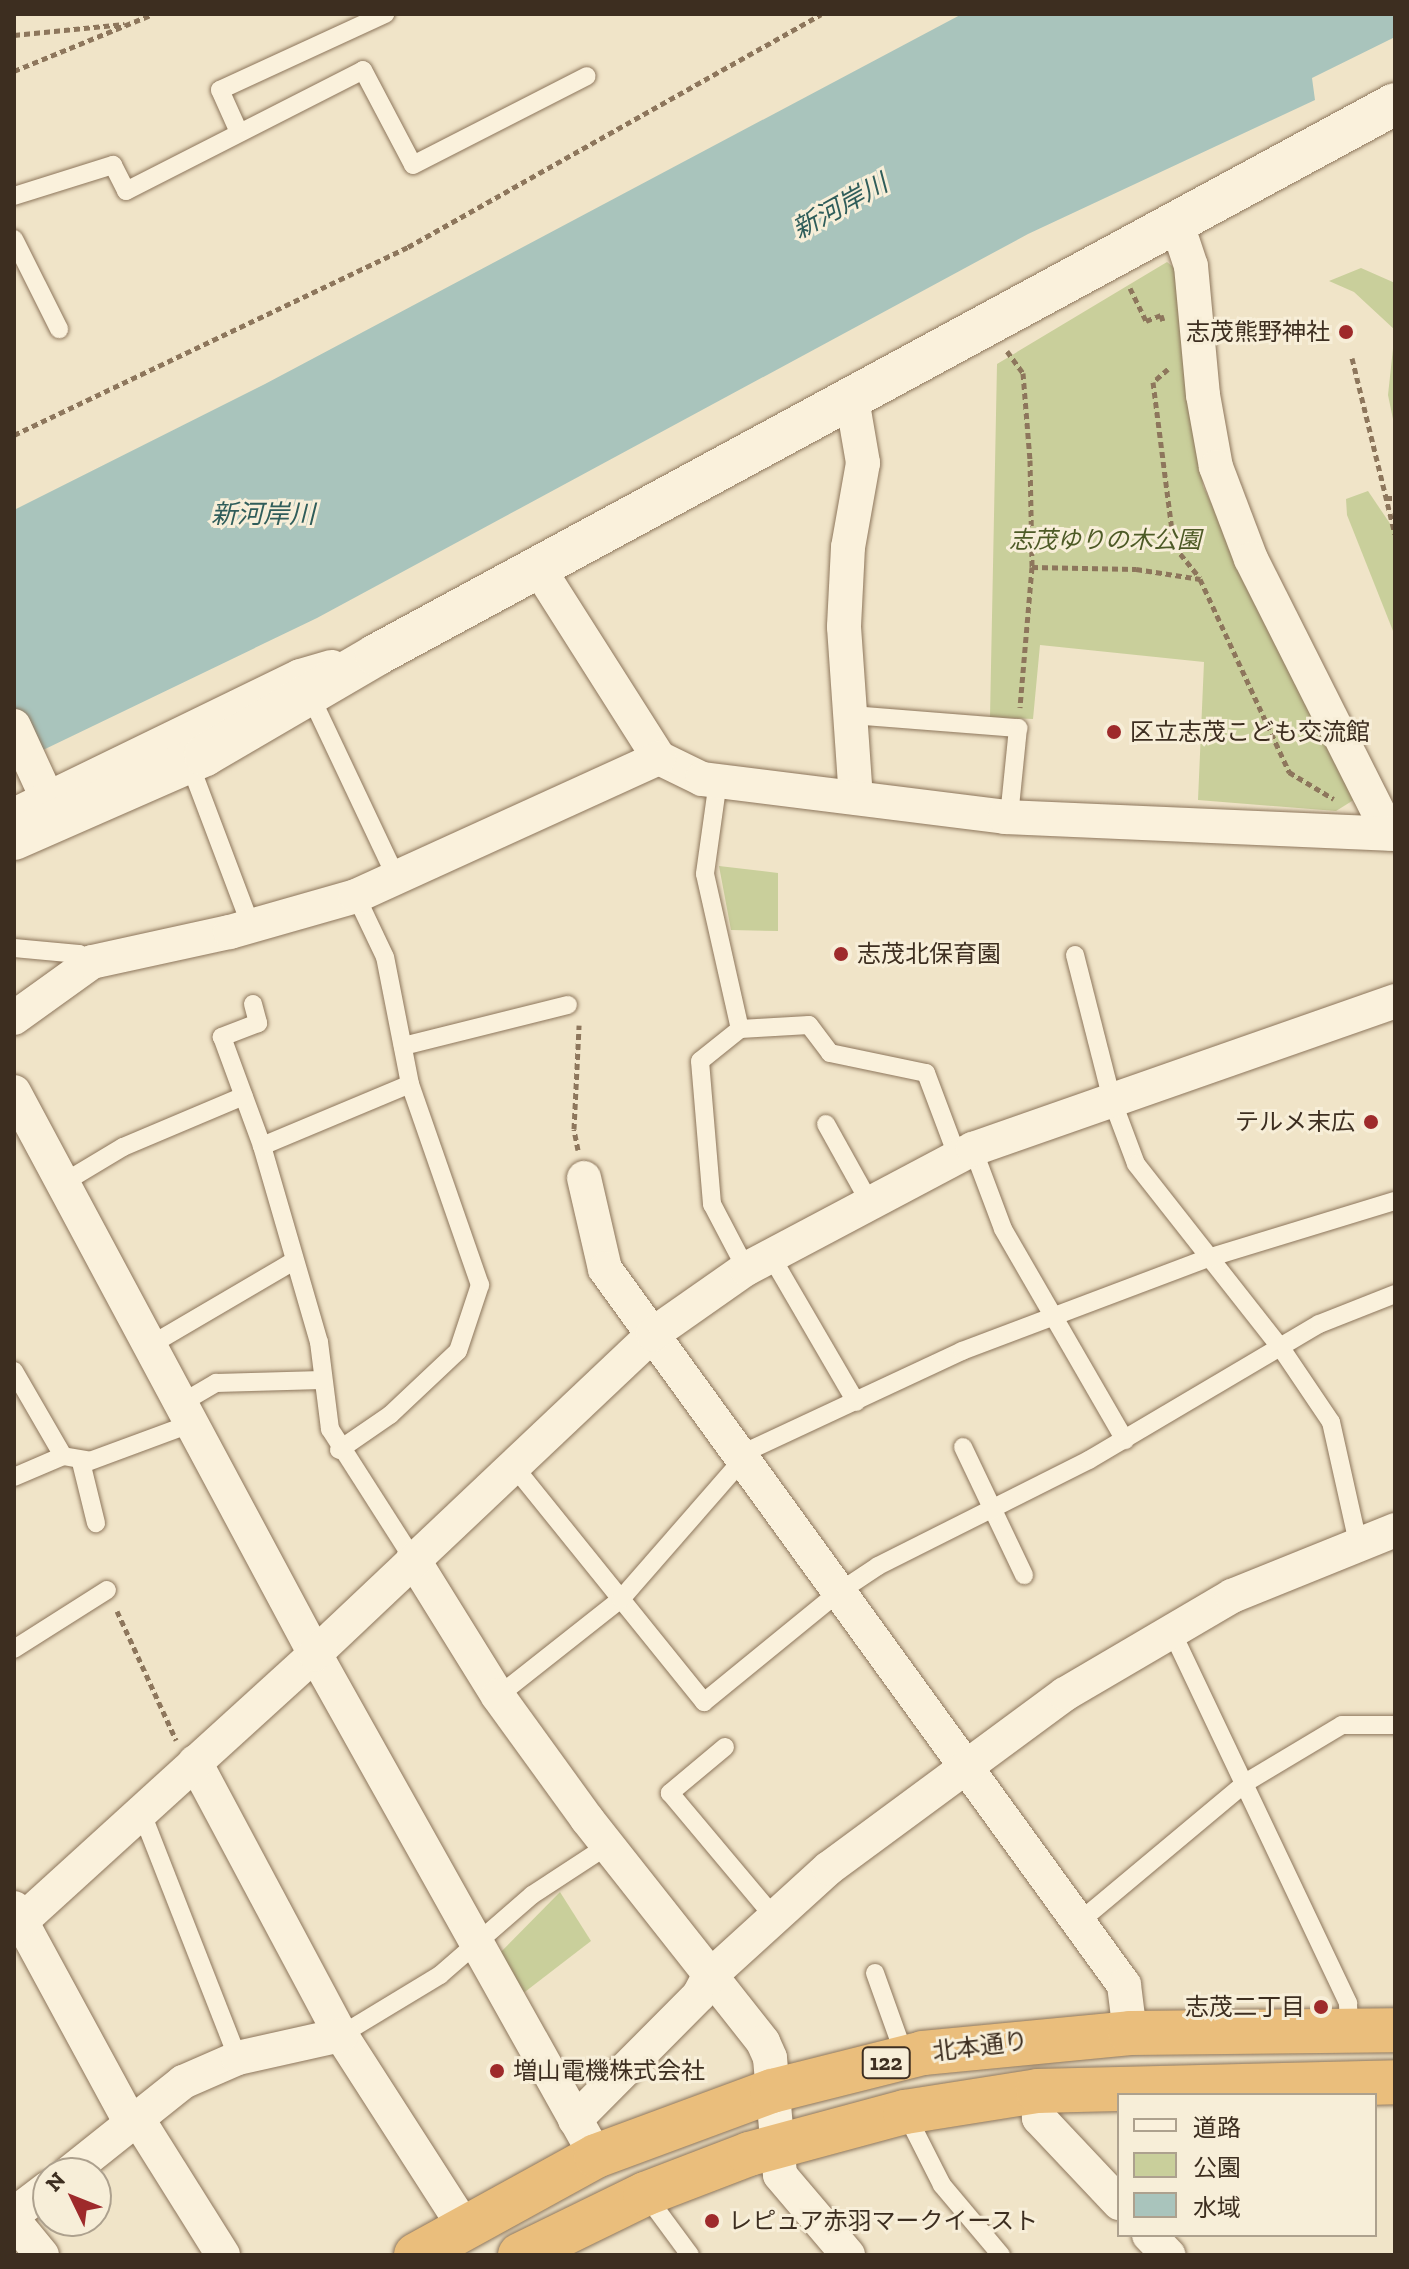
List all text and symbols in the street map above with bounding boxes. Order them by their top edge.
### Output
water label: 新河岸川 [787,168,893,246]
place label: 志茂熊野神社 [1186,318,1330,346]
marker: 志茂熊野神社 [1337,323,1355,341]
water label: 新河岸川 [211,499,315,531]
park label: 志茂ゆりの木公園 [1009,526,1201,554]
place label: 区立志茂こども交流館 [1130,718,1370,746]
marker: 区立志茂こども交流館 [1105,723,1123,741]
place label: 志茂北保育園 [857,940,1001,968]
marker: 志茂北保育園 [832,945,850,963]
place label: テルメ末広 [1235,1108,1355,1136]
marker: テルメ末広 [1362,1113,1380,1131]
place label: 志茂二丁目 [1185,1993,1305,2021]
marker: 志茂二丁目 [1312,1998,1330,2016]
street label: 北本通り [931,2026,1029,2066]
road number: 122 [860,2045,912,2081]
place label: 増山電機株式会社 [513,2057,705,2085]
marker: 増山電機株式会社 [488,2062,506,2080]
legend [1117,2093,1377,2237]
text: 道路 [1193,2113,1241,2142]
text: 公園 [1193,2153,1241,2182]
north arrow [32,2157,112,2237]
text: N [40,2166,71,2197]
text: 水域 [1193,2193,1241,2222]
place label: レピュア赤羽マークイースト [728,2207,1040,2235]
marker: レピュア赤羽マークイースト [703,2212,721,2230]

